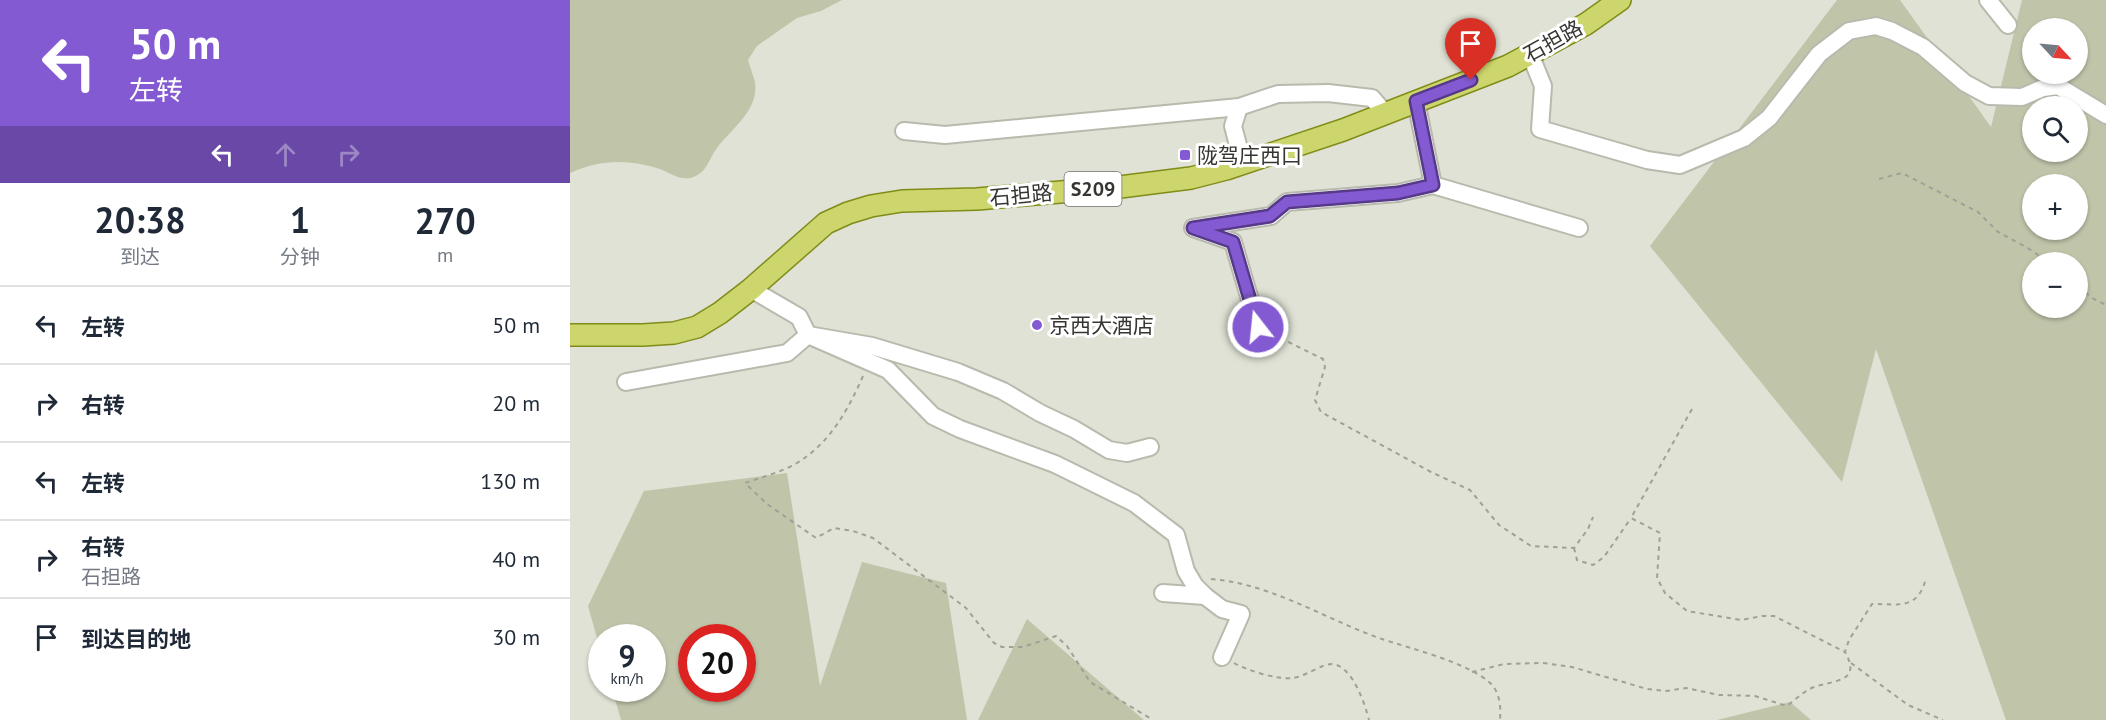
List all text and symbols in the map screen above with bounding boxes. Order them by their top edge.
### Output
street label: 石担路 [1519,14,1587,68]
text: 50 m [129,16,221,71]
pin [1445,18,1496,80]
north arrow [2022,18,2088,84]
map controls [2022,18,2088,318]
icon: left [30,24,108,102]
icon: arrive [1454,27,1487,60]
text: 左转 [129,73,183,107]
button: search [2022,96,2088,162]
icon: left [206,138,239,171]
icon: ahead [269,138,302,171]
icon: right [332,138,365,171]
place label: 陇驾庄西口 [1197,142,1302,169]
marker: 陇驾庄西口 [1178,148,1192,162]
road number: S209 [1064,172,1122,206]
button: + [2022,174,2088,240]
street label: 石担路 [988,179,1054,211]
text: 20:38 [94,196,186,243]
text: 1 [290,196,310,243]
text: 270 [414,197,476,244]
text: m [437,242,453,268]
text: 到达 [120,244,160,270]
text: 分钟 [280,244,320,270]
button: − [2022,252,2088,318]
position arrow [1226,295,1290,359]
icon: left [30,309,63,342]
text: 50 m [492,311,540,339]
place label: 京西大酒店 [1049,312,1154,339]
text: 左转 [81,313,125,341]
marker: 京西大酒店 [1030,318,1044,332]
icon: right [30,387,63,420]
text: 20 m [492,389,540,417]
text: 右转 [81,391,125,419]
icon: left [30,465,63,498]
text: 130 m [480,467,540,495]
text: 左转 [81,469,125,497]
text: 右转 [81,533,125,561]
icon: right [30,543,63,576]
text: 40 m [492,545,540,573]
text: 石担路 [81,564,141,590]
icon: arrive [30,621,63,654]
text: 30 m [492,623,540,651]
speed limit sign: 20 [678,624,756,702]
text: 到达目的地 [81,625,191,653]
text: 9 [618,636,636,675]
text: km/h [611,669,643,688]

